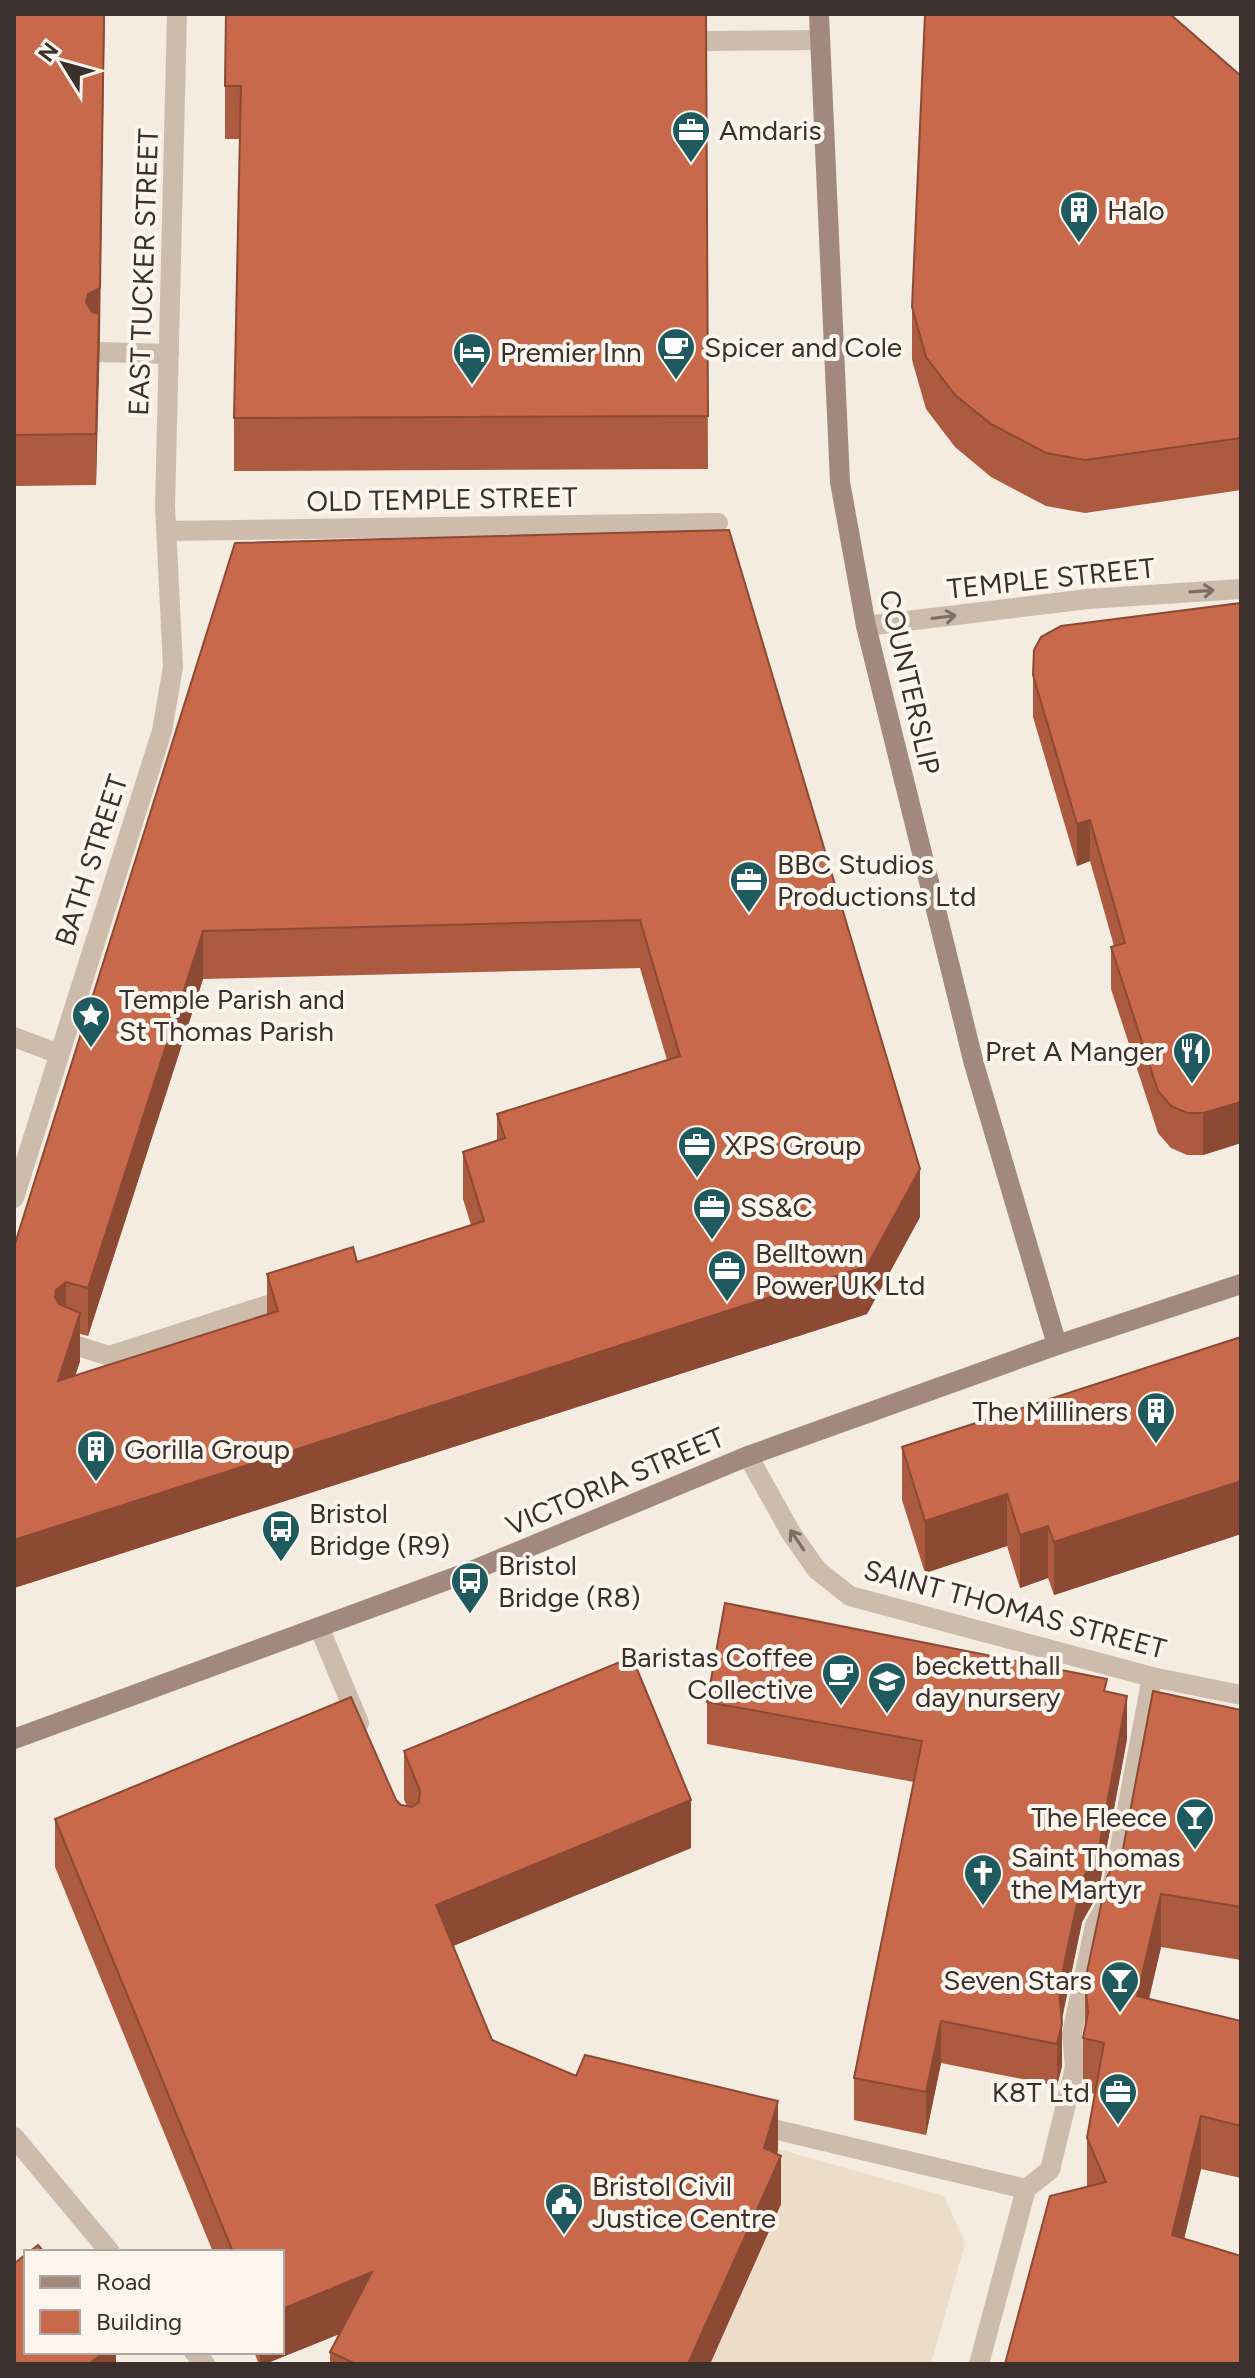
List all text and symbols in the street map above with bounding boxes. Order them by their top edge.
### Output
north arrow [24,24,104,104]
text: N [33,37,64,67]
office icon: Amdaris [670,109,712,164]
place label: Amdaris [719,113,821,147]
street label: EAST TUCKER STREET [121,127,165,416]
building icon: Halo [1058,189,1100,244]
place label: Halo [1107,193,1165,227]
cafe icon: Spicer and Cole [655,326,697,381]
place label: Spicer and Cole [704,330,902,364]
hotel icon: Premier Inn [451,331,493,386]
place label: Premier Inn [500,335,642,369]
street label: OLD TEMPLE STREET [306,480,578,518]
street label: TEMPLE STREET [945,550,1157,606]
one-way arrow [1188,583,1215,598]
street label: COUNTERSLIP [872,586,948,778]
one-way arrow [930,609,957,624]
street label: BATH STREET [47,770,135,950]
place label: BBC Studios Productions Ltd [777,847,976,913]
office icon: BBC Studios Productions Ltd [728,859,770,914]
place label: Temple Parish and St Thomas Parish [119,982,345,1048]
place icon: Temple Parish and St Thomas Parish [70,994,112,1049]
restaurant icon: Pret A Manger [1171,1030,1213,1085]
place label: Pret A Manger [985,1034,1165,1068]
office icon: XPS Group [676,1124,718,1179]
place label: XPS Group [725,1128,862,1162]
office icon: SS&C [691,1186,733,1241]
place label: SS&C [740,1190,813,1224]
place label: Belltown Power UK Ltd [755,1236,925,1302]
office icon: Belltown Power UK Ltd [706,1248,748,1303]
building icon: The Milliners [1135,1390,1177,1445]
place label: The Milliners [972,1394,1128,1428]
street label: VICTORIA STREET [501,1419,730,1542]
building icon: Gorilla Group [75,1428,117,1483]
place label: Gorilla Group [124,1432,290,1466]
place label: Bristol Bridge (R9) [309,1496,450,1562]
bus stop icon: Bristol Bridge (R9) [260,1508,302,1563]
one-way arrow [788,1530,805,1552]
place label: Bristol Bridge (R8) [498,1548,641,1614]
street label: SAINT THOMAS STREET [860,1552,1170,1666]
bus stop icon: Bristol Bridge (R8) [449,1560,491,1615]
place label: Baristas Coffee Collective [620,1640,813,1706]
place label: beckett hall day nursery [915,1648,1061,1714]
cafe icon: Baristas Coffee Collective [820,1652,862,1707]
school or university icon: beckett hall day nursery [866,1660,908,1715]
bar icon: The Fleece [1174,1796,1216,1851]
place label: The Fleece [1031,1800,1167,1834]
place label: Saint Thomas the Martyr [1011,1840,1181,1906]
church icon: Saint Thomas the Martyr [962,1852,1004,1907]
bar icon: Seven Stars [1099,1959,1141,2014]
place label: Seven Stars [943,1963,1092,1997]
office icon: K8T Ltd [1097,2071,1139,2126]
place label: K8T Ltd [992,2075,1090,2109]
place label: Bristol Civil Justice Centre [592,2169,776,2235]
public building icon: Bristol Civil Justice Centre [543,2181,585,2236]
legend [24,2250,284,2354]
text: Road [96,2267,151,2296]
text: Building [96,2307,182,2336]

